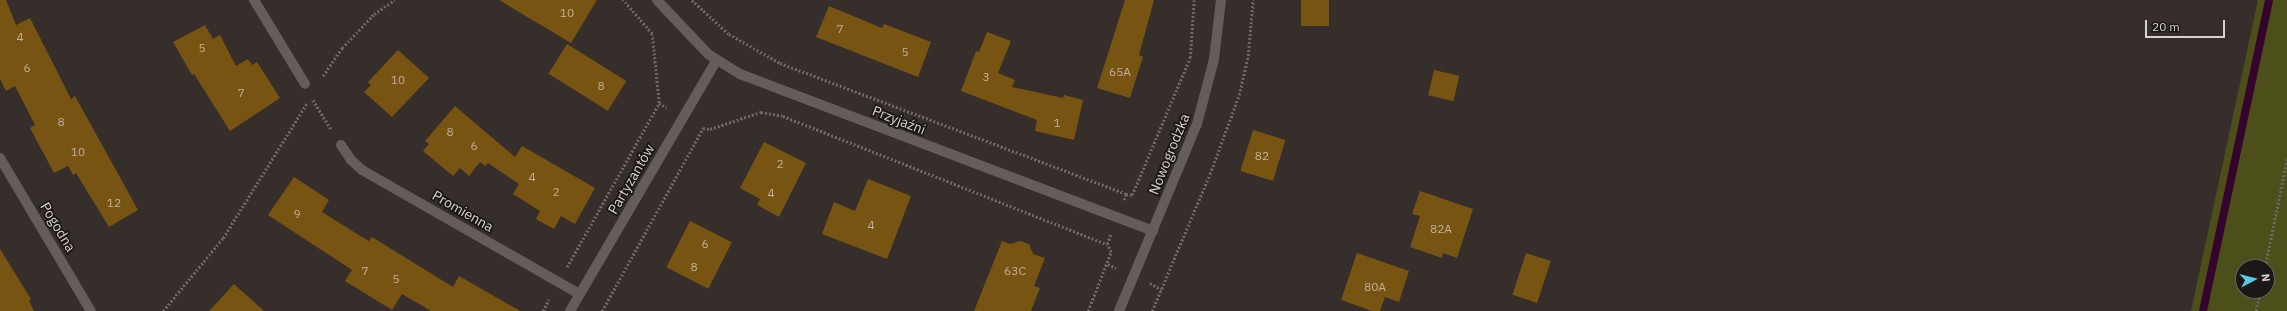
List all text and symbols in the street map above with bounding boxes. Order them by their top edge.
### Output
house number: 10 [560,6,574,20]
scale bar [2147,12,2227,38]
text: 20 m [2152,19,2180,34]
house number: 7 [836,22,844,36]
house number: 4 [16,30,24,44]
house number: 5 [198,41,206,55]
house number: 5 [901,45,909,59]
house number: 6 [23,61,31,75]
house number: 65A [1109,65,1131,79]
house number: 3 [982,70,990,84]
house number: 10 [391,73,405,87]
house number: 8 [597,79,605,93]
house number: 7 [237,86,245,100]
street label: Przyjaźni [870,102,928,138]
street label: Nowogrodzka [1145,111,1193,197]
house number: 8 [57,115,65,129]
house number: 1 [1053,116,1061,130]
house number: 8 [446,125,454,139]
house number: 6 [470,139,478,153]
street label: Partyzantów [604,141,658,217]
house number: 10 [71,145,85,159]
house number: 82 [1255,149,1269,163]
house number: 2 [776,157,784,171]
house number: 4 [528,170,536,184]
house number: 2 [552,185,560,199]
house number: 4 [767,186,775,200]
street label: Promienna [429,187,497,235]
house number: 12 [107,196,121,210]
street label: Pogodna [37,199,79,255]
house number: 9 [293,207,301,221]
house number: 4 [867,218,875,232]
house number: 82A [1430,222,1452,236]
house number: 6 [701,237,709,251]
north arrow [2235,259,2275,299]
house number: 8 [690,260,698,274]
house number: 7 [361,264,369,278]
house number: 63C [1004,264,1026,278]
house number: 5 [392,272,400,286]
text: N [2258,273,2273,282]
house number: 80A [1364,280,1386,294]

